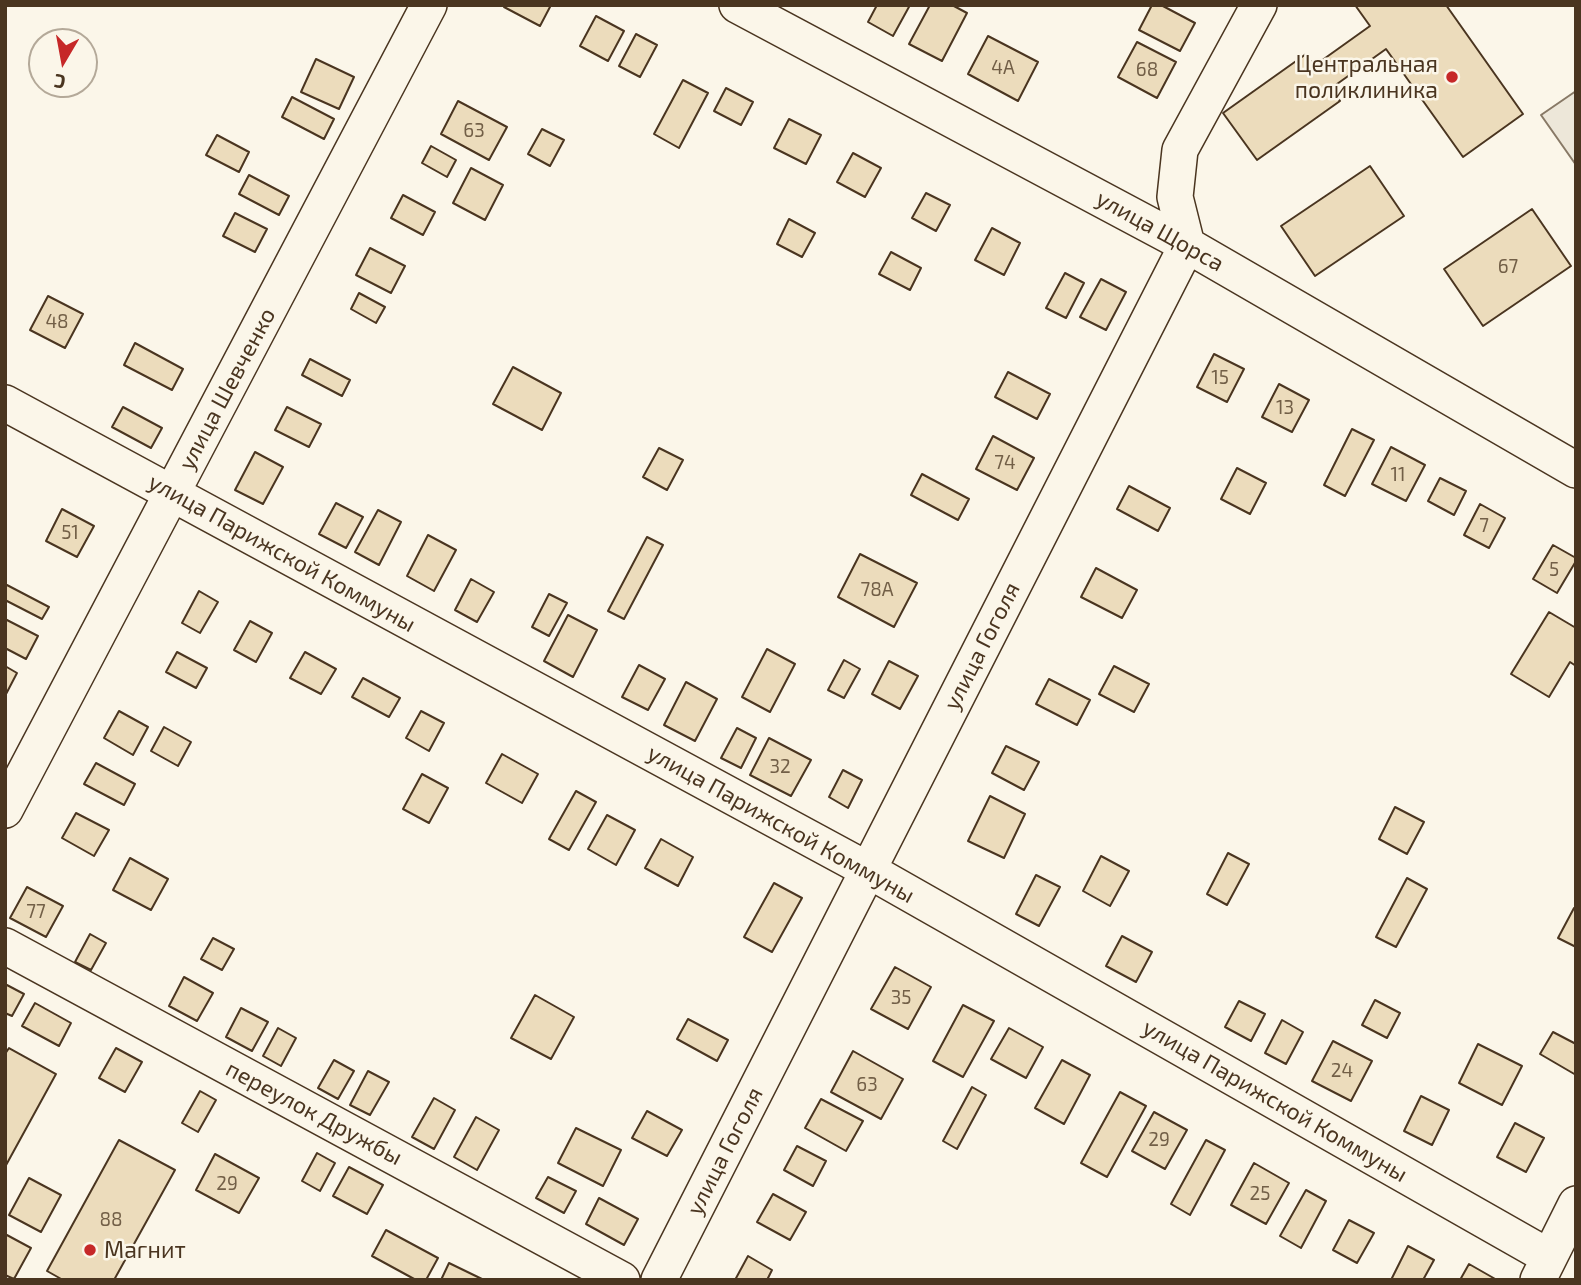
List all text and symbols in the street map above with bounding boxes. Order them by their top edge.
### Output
north arrow [28,28,98,98]
place label: Центральная поликлиника [1295,50,1438,104]
house number: 4А [991,57,1015,79]
house number: 68 [1136,59,1158,81]
marker: Центральная поликлиника [1444,69,1460,85]
text: С [52,70,67,95]
house number: 63 [463,120,485,142]
street label: улица Щорса [1091,185,1229,277]
house number: 67 [1498,256,1518,278]
street label: улица Шевченко [173,303,281,475]
house number: 48 [45,311,69,333]
house number: 15 [1211,367,1229,389]
house number: 13 [1276,397,1294,419]
house number: 74 [994,452,1016,474]
house number: 11 [1390,464,1406,486]
street label: улица Парижской Коммуны [144,468,420,638]
house number: 7 [1479,515,1489,537]
house number: 51 [61,522,79,544]
house number: 5 [1549,559,1559,581]
street label: улица Гоголя [938,578,1026,714]
house number: 78А [860,579,894,601]
street label: улица Парижской Коммуны [643,739,919,909]
house number: 32 [769,756,791,778]
house number: 77 [26,901,46,923]
house number: 35 [891,987,911,1009]
street label: улица Парижской Коммуны [1138,1014,1412,1188]
street label: переулок Дружбы [221,1055,407,1171]
house number: 24 [1331,1060,1353,1082]
house number: 63 [856,1074,878,1096]
street label: улица Гоголя [681,1083,769,1219]
house number: 29 [1148,1129,1170,1151]
house number: 29 [216,1173,238,1195]
house number: 25 [1250,1183,1270,1205]
house number: 88 [99,1209,123,1231]
place label: Магнит [104,1236,186,1264]
marker: Магнит [82,1242,98,1258]

